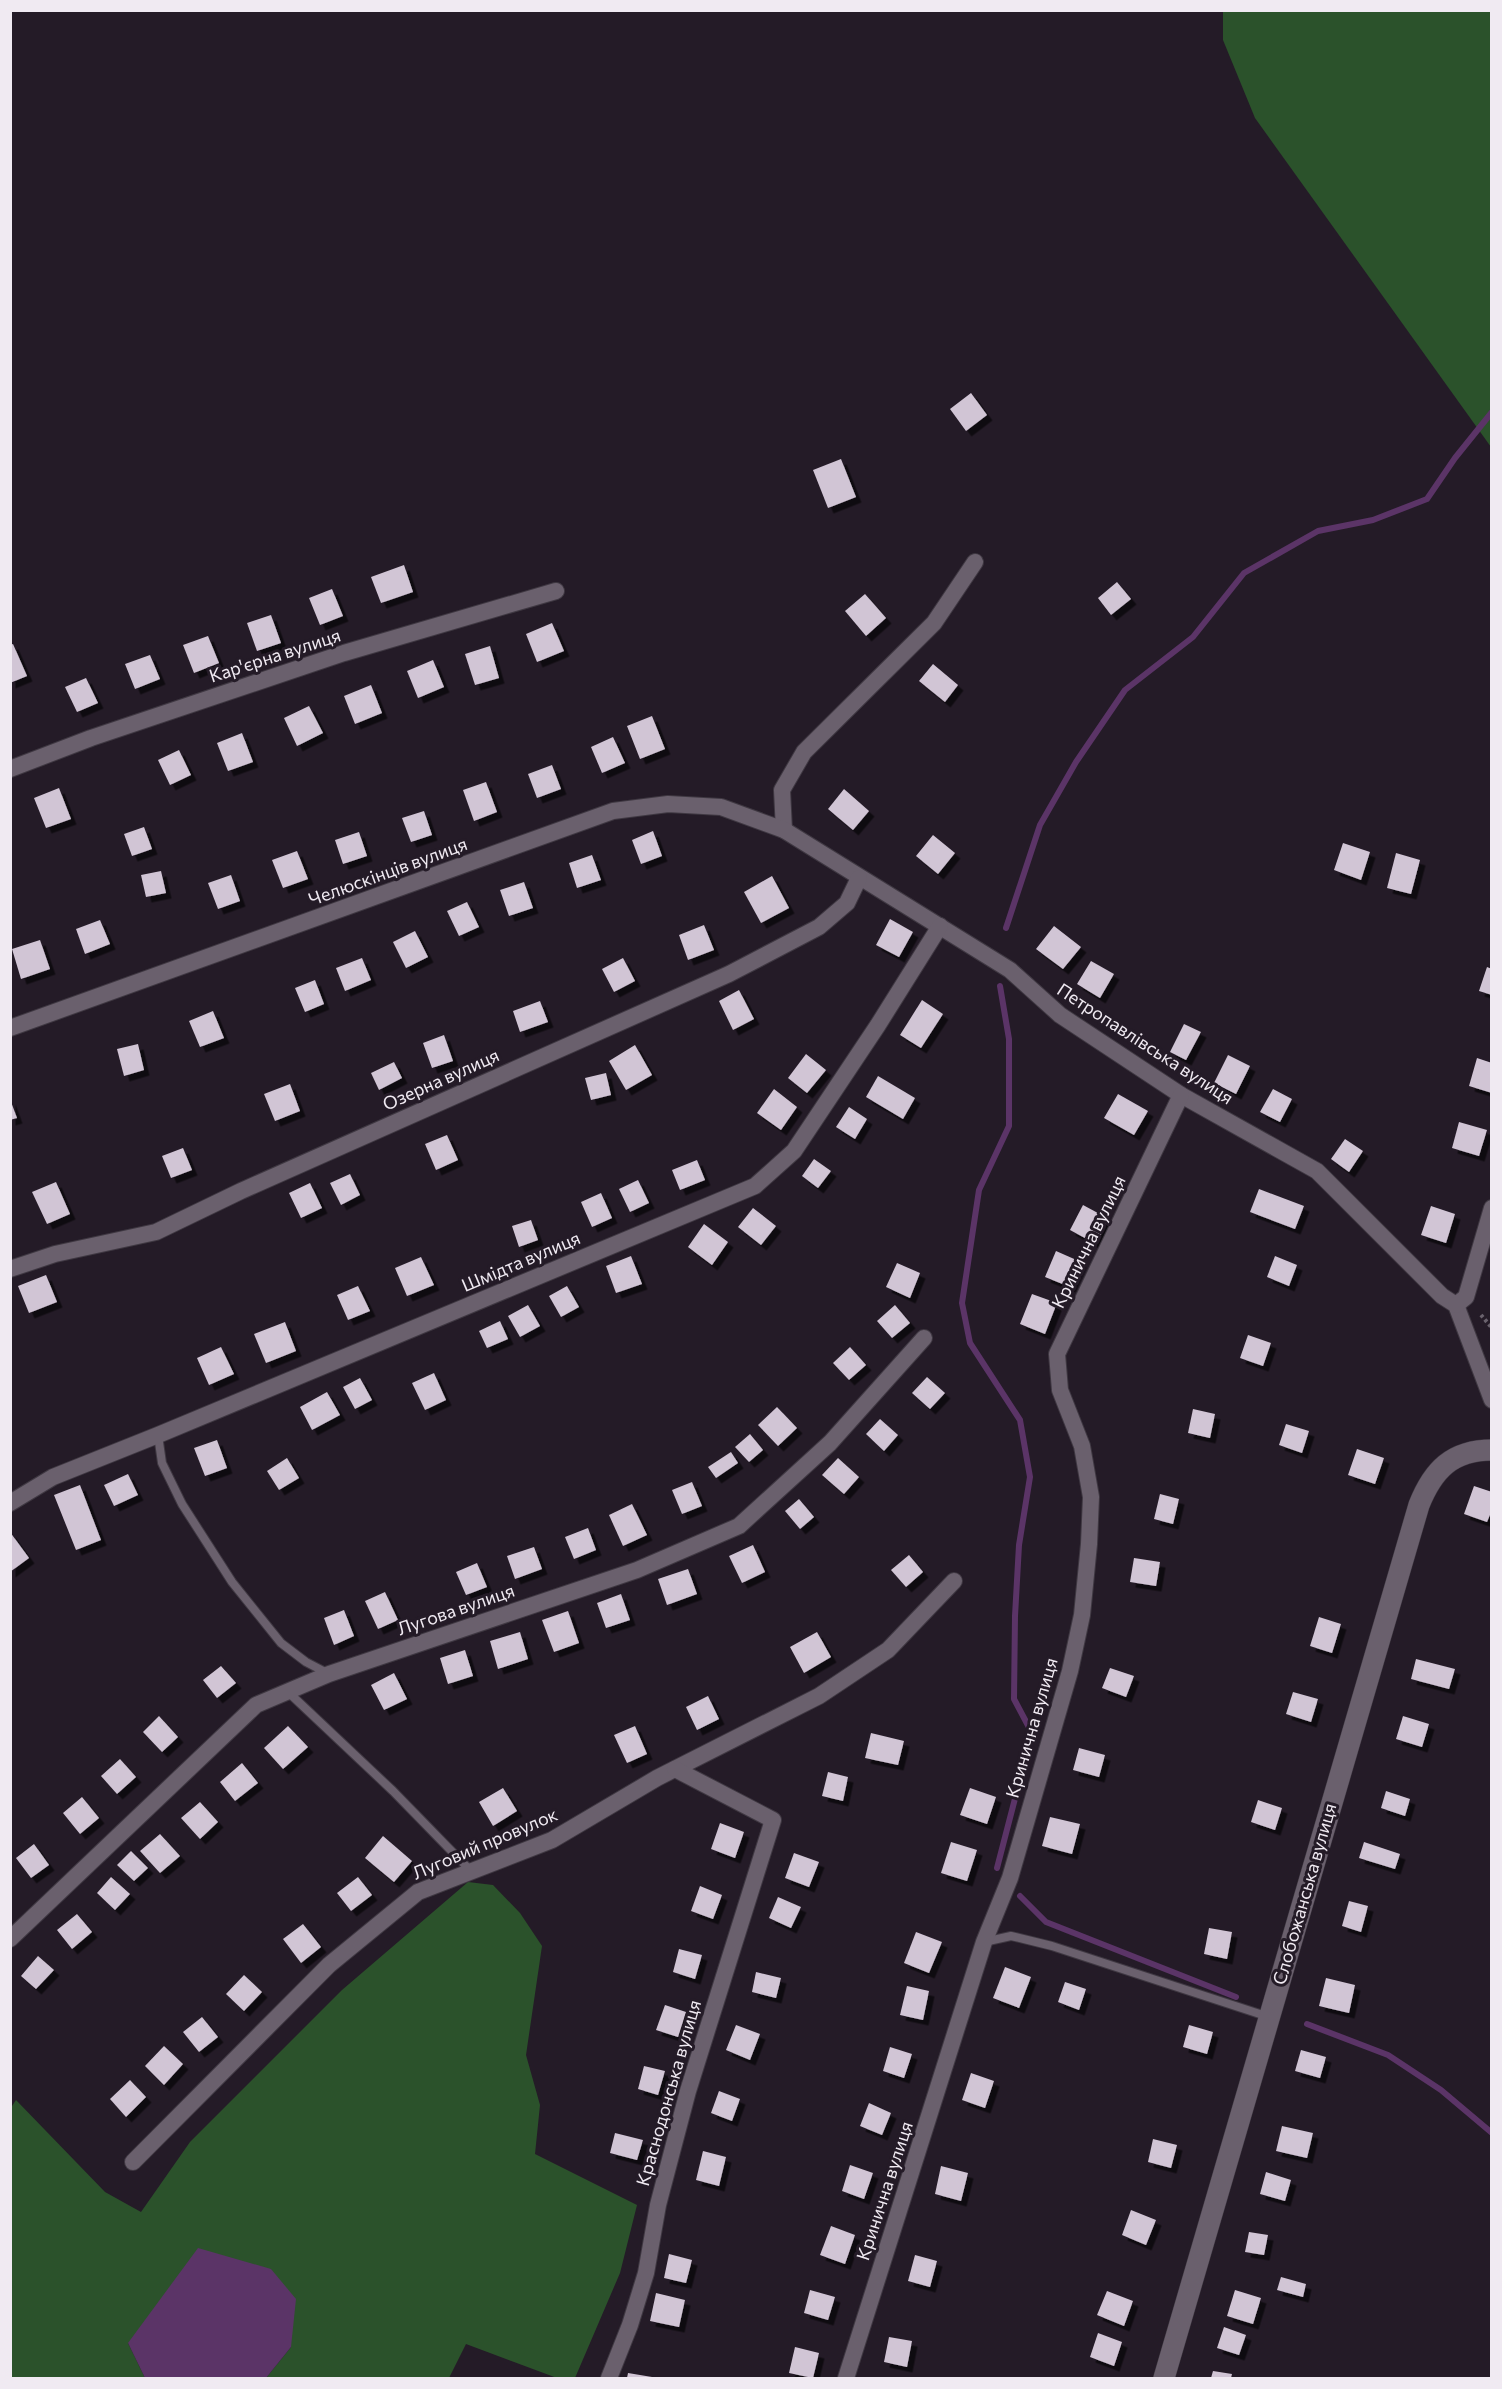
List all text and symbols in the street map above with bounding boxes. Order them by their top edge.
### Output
street label: Кар'єрна вулиця [206,623,343,687]
street label: Челюскінців вулиця [305,832,470,910]
street label: Петропавлівська вулиця [1053,978,1238,1108]
street label: Озерна вулиця [379,1044,502,1115]
street label: Кринична вулиця [1046,1172,1130,1312]
street label: Шмідта вулиця [458,1226,583,1296]
street label: Лугова вулиця [394,1579,517,1639]
street label: Кринична вулиця [1000,1655,1062,1800]
street label: Слобожанська вулиця [1268,1800,1341,1987]
street label: Луговий провулок [409,1802,561,1884]
street label: Краснодонська вулиця [631,1997,705,2188]
street label: Кринична вулиця [851,2118,917,2263]

